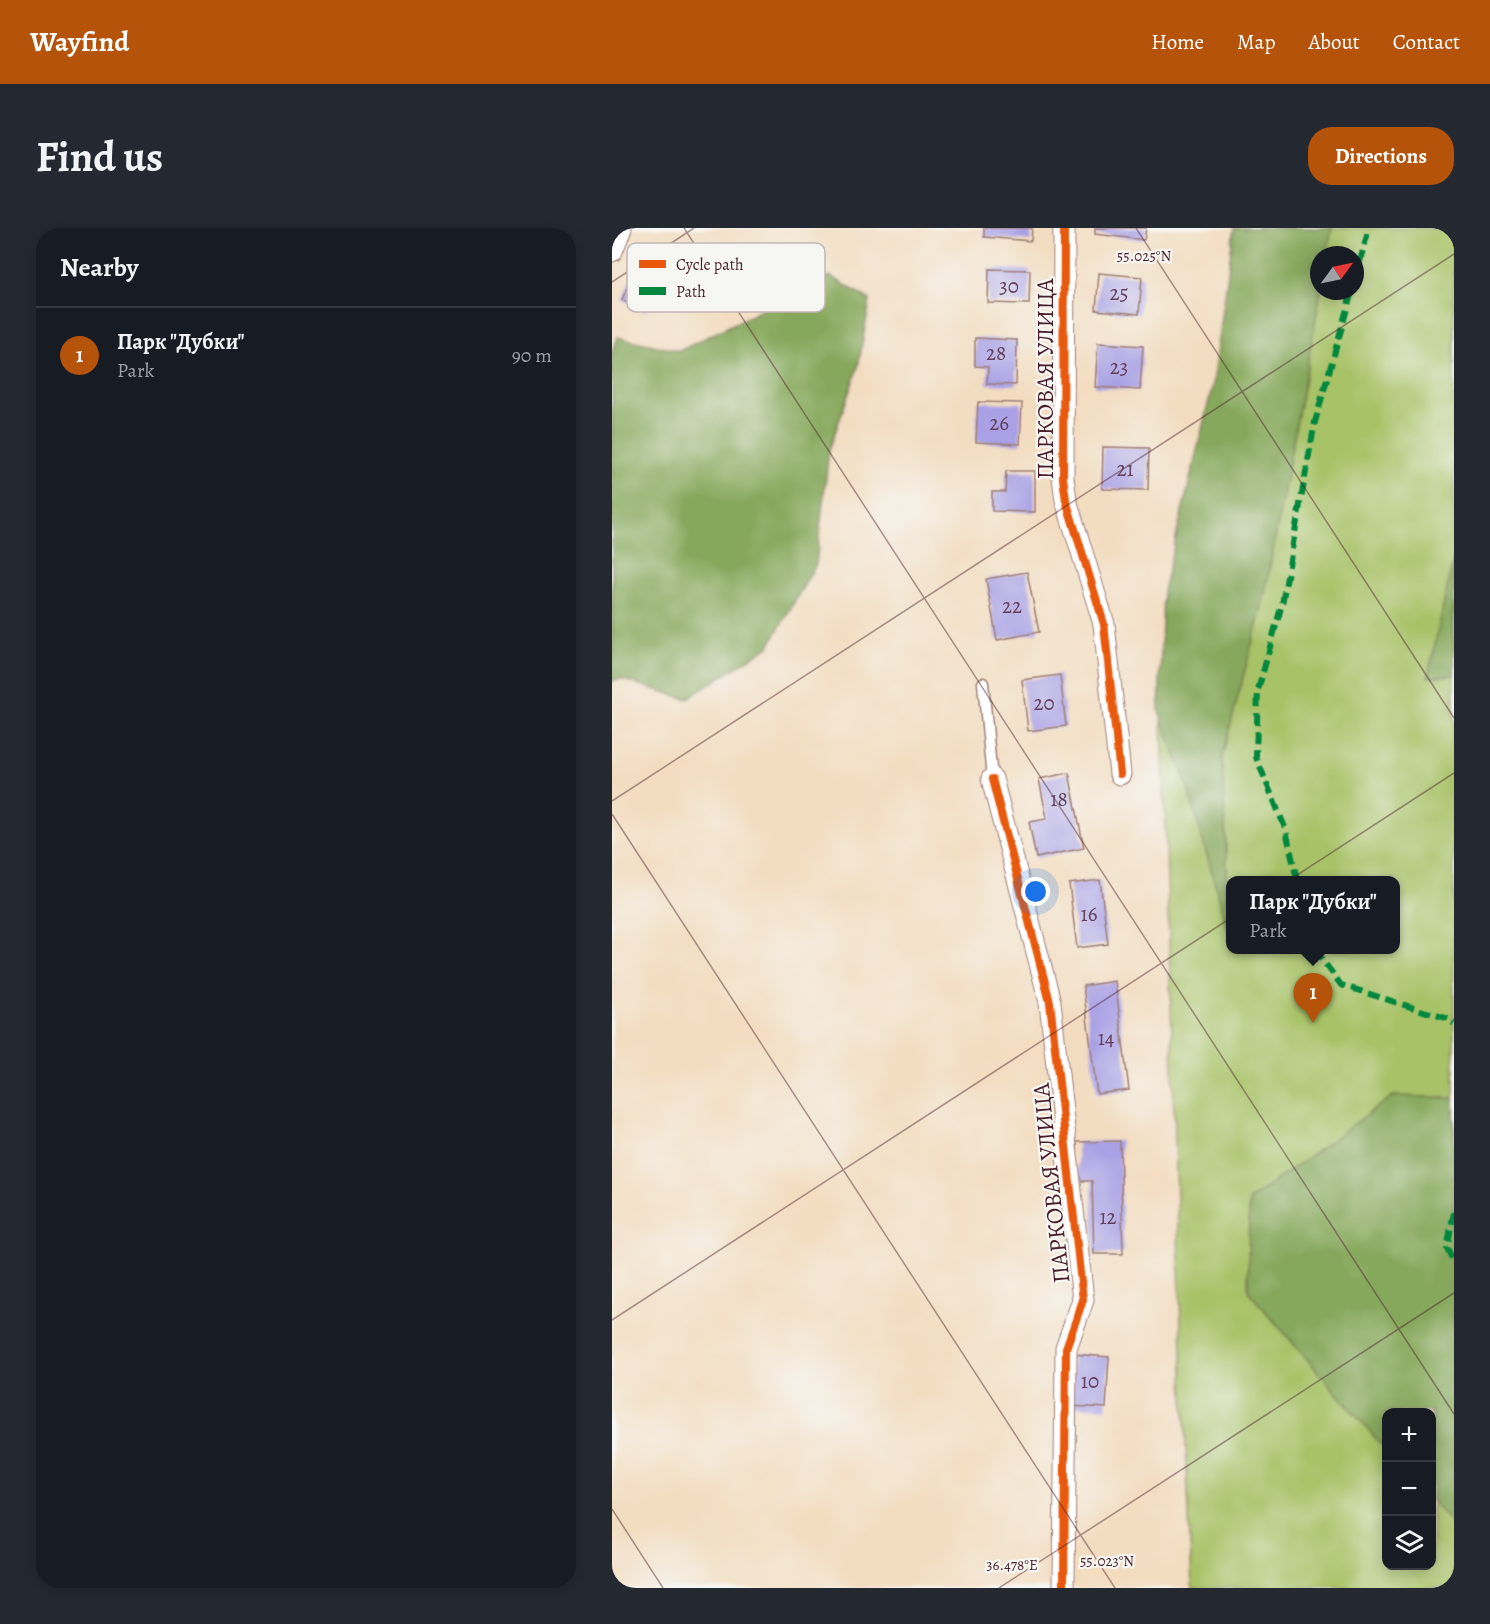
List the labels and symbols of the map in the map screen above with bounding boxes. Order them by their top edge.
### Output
legend [627,243,825,312]
text: 55.025°N [1117,246,1171,266]
north arrow [1310,246,1364,300]
text: Cycle path [676,254,744,276]
house number: 30 [999,272,1019,300]
street label: ПАРКОВАЯ УЛИЦА [1029,278,1061,480]
house number: 25 [1109,279,1129,307]
text: Path [676,281,706,303]
house number: 28 [986,339,1006,367]
house number: 23 [1110,353,1128,381]
house number: 26 [989,409,1009,437]
house number: 21 [1116,455,1134,483]
house number: 22 [1002,592,1022,620]
house number: 20 [1033,689,1055,717]
house number: 18 [1050,785,1068,813]
your location [1021,877,1050,906]
house number: 16 [1081,900,1098,928]
pin: 1 [1294,974,1332,1023]
house number: 14 [1098,1024,1114,1052]
street label: ПАРКОВАЯ УЛИЦА [1024,1080,1077,1285]
house number: 12 [1099,1203,1117,1231]
house number: 10 [1081,1367,1099,1395]
text: 55.023°N [1080,1551,1134,1571]
text: 36.478°E [986,1555,1038,1575]

